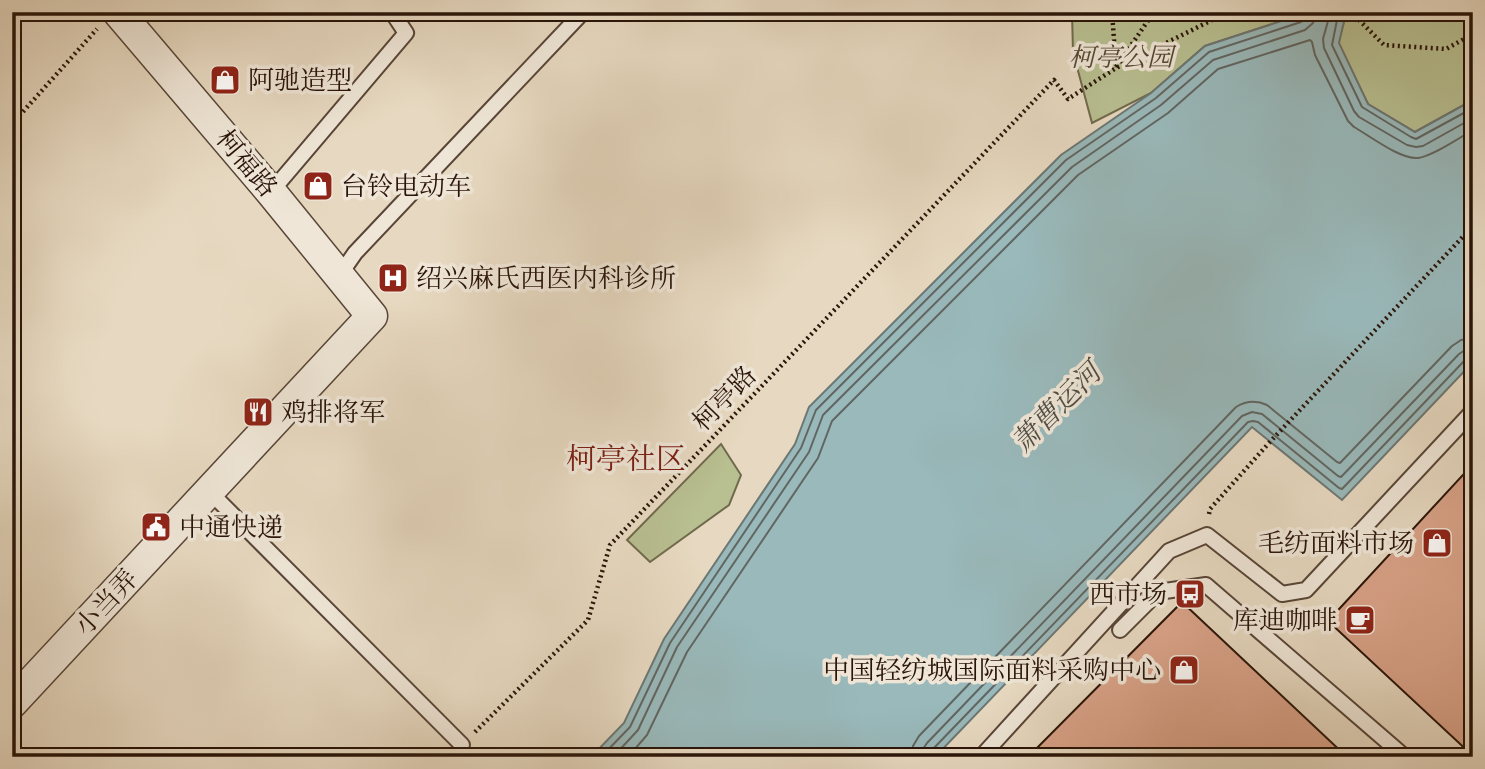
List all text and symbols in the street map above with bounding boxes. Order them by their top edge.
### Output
park label: 柯亭公园 [1069,42,1177,74]
shop icon: 阿驰造型 [208,63,242,97]
place label: 阿驰造型 [248,65,352,97]
street label: 柯福路 [209,123,284,204]
shop icon: 台铃电动车 [301,169,335,203]
place label: 台铃电动车 [341,171,471,203]
hospital icon: 绍兴麻氏西医内科诊所 [376,261,410,295]
place label: 绍兴麻氏西医内科诊所 [416,263,676,295]
water label: 萧曹运河 [1005,353,1113,460]
street label: 柯亭路 [686,360,763,438]
restaurant icon: 鸡排将军 [241,395,275,429]
place label: 鸡排将军 [281,397,385,429]
district label: 柯亭社区 [566,441,686,478]
public building icon: 中通快递 [139,510,173,544]
place label: 中通快递 [179,512,283,544]
shop icon: 毛纺面料市场 [1420,526,1454,560]
place label: 毛纺面料市场 [1258,528,1414,560]
street label: 小当弄 [68,563,145,642]
bus stop icon: 西市场 [1173,577,1207,611]
place label: 西市场 [1089,579,1167,611]
cafe icon: 库迪咖啡 [1343,603,1377,637]
place label: 库迪咖啡 [1233,605,1337,637]
shop icon: 中国轻纺城国际面料采购中心 [1167,653,1201,687]
place label: 中国轻纺城国际面料采购中心 [823,655,1161,687]

